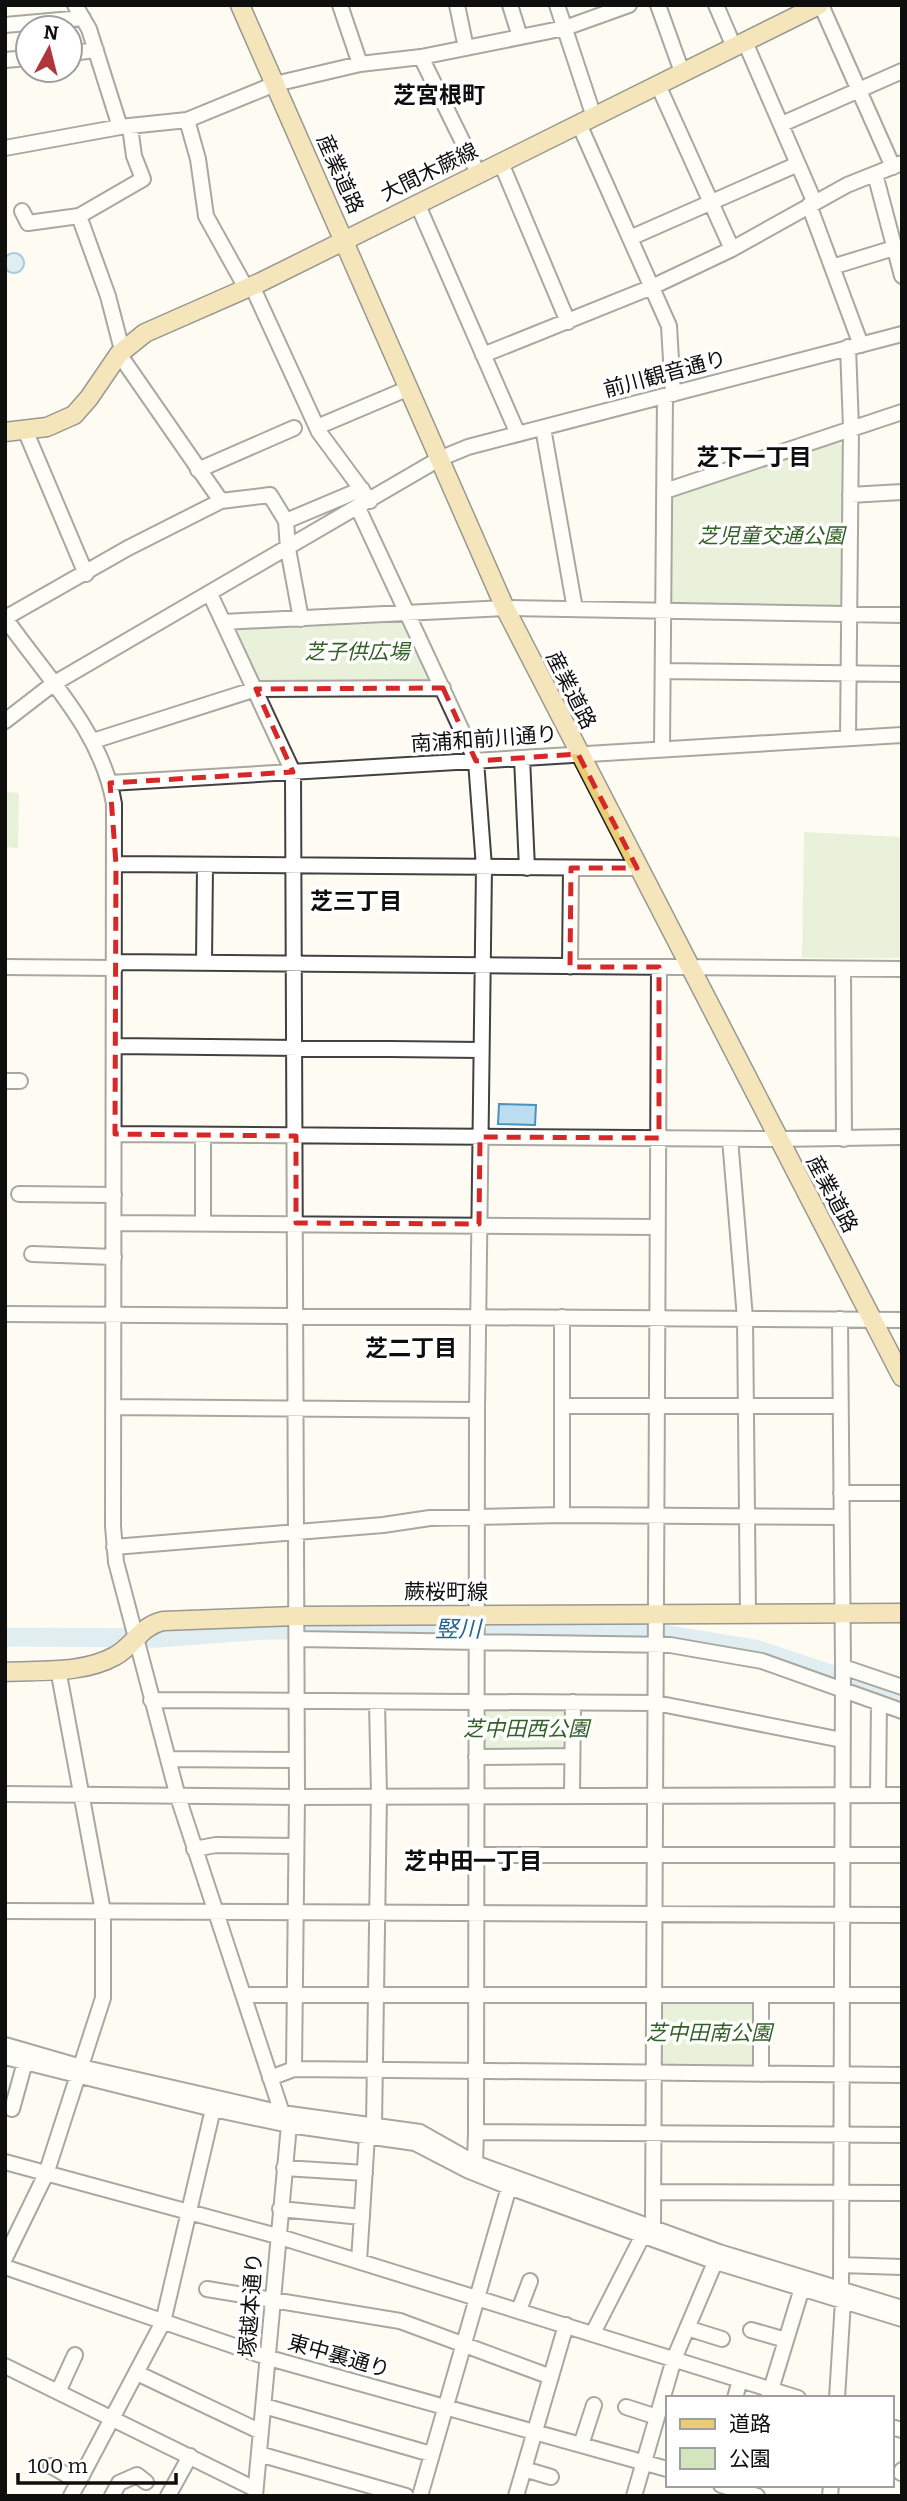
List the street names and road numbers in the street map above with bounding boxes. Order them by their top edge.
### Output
street label: 産業道路 [311,130,369,218]
street label: 大間木蕨線 [376,137,482,207]
street label: 前川観音通り [601,345,729,403]
street label: 産業道路 [540,647,602,733]
street label: 南浦和前川通り [410,721,558,757]
street label: 産業道路 [801,1151,863,1237]
street label: 蕨桜町線 [404,1579,488,1605]
street label: 塚越本通り [234,2252,268,2358]
street label: 東中裏通り [285,2329,393,2383]

